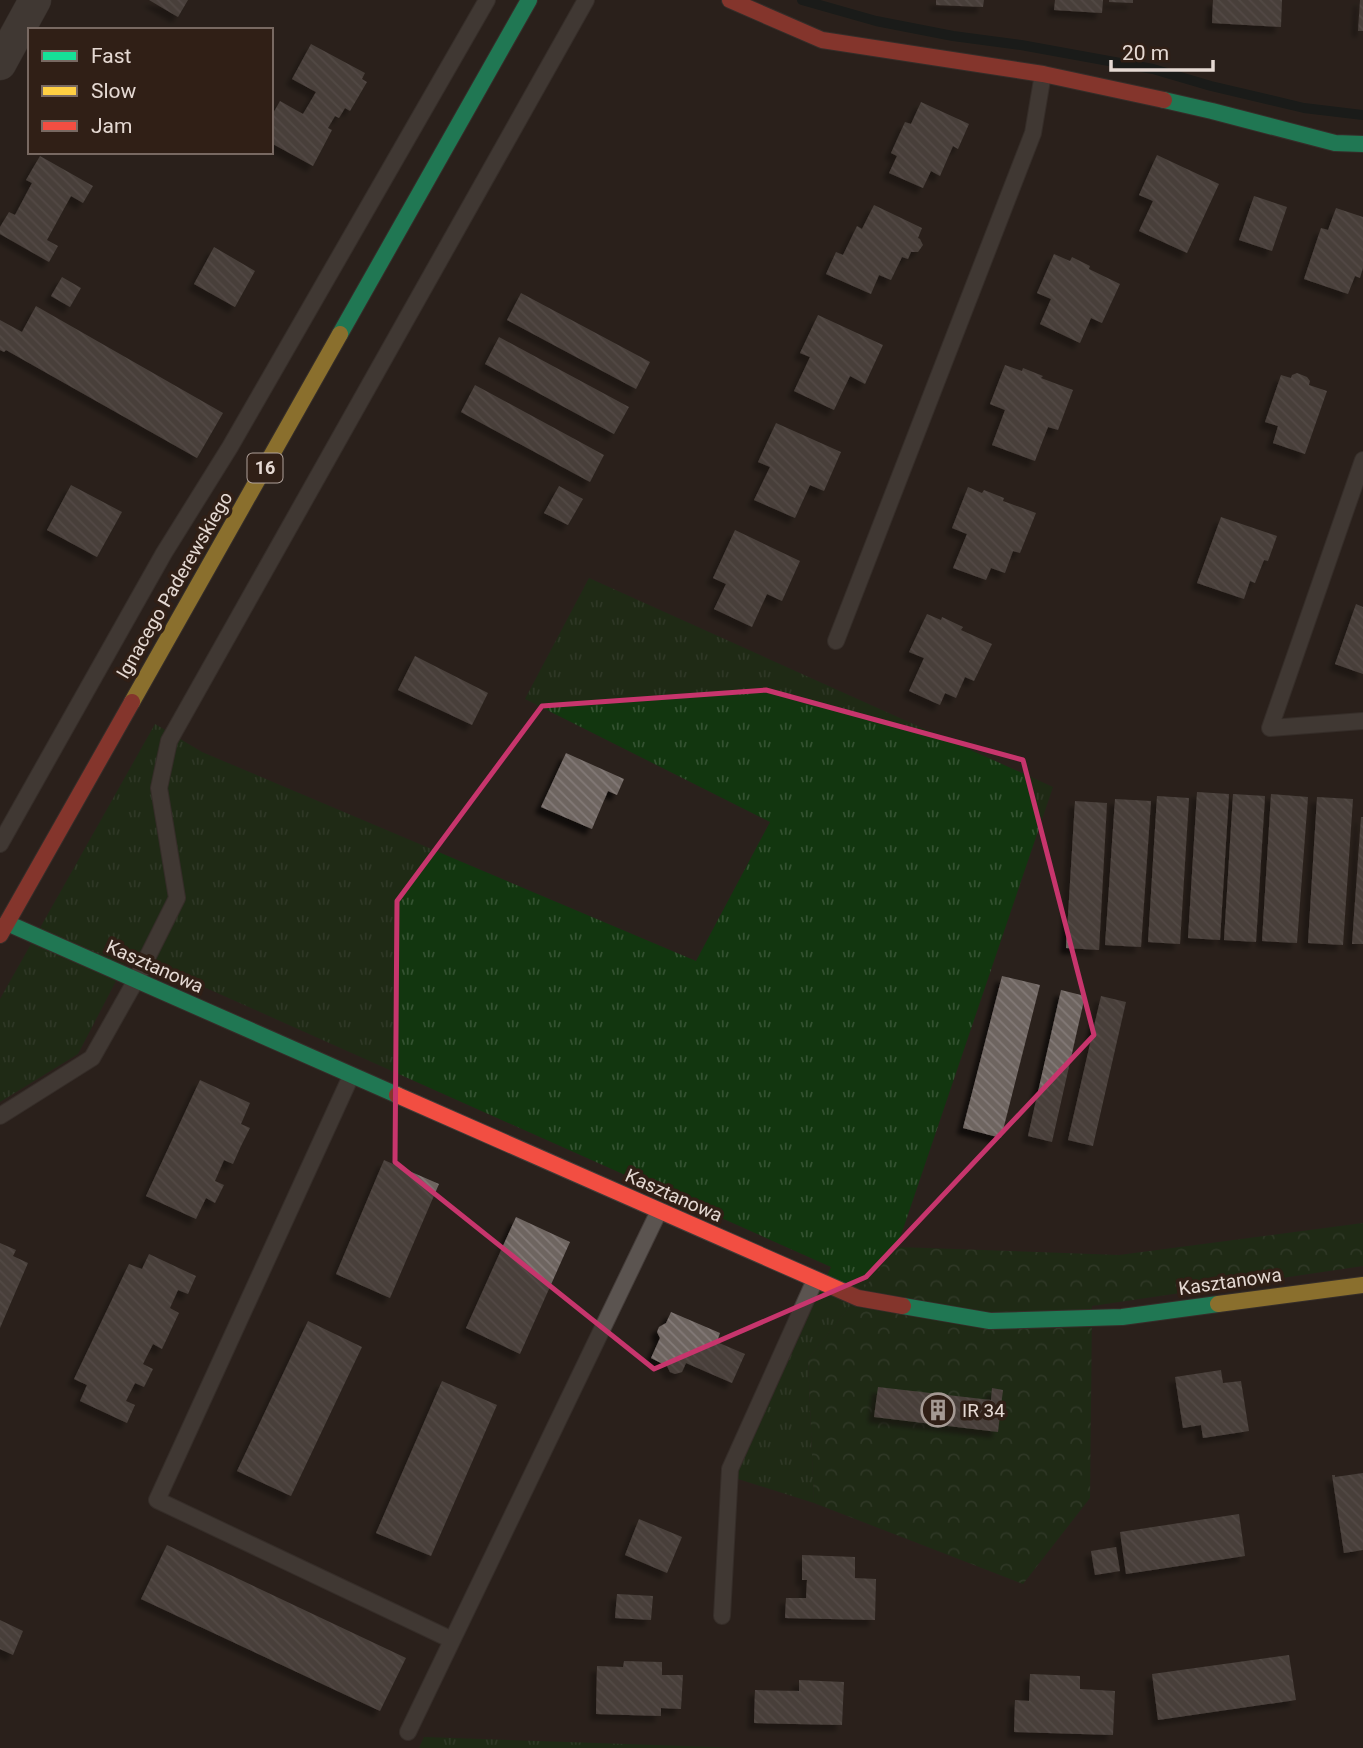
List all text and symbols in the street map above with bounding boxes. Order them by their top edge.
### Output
legend [28,28,273,154]
scale bar [1111,28,1212,72]
text: 20 m [1122,41,1169,65]
text: Fast [91,44,132,68]
text: Slow [91,79,137,103]
text: Jam [91,114,132,138]
road number: 16 [247,454,282,482]
street label: Ignacego Paderewskiego [111,488,237,683]
street label: Kasztanowa [103,935,207,998]
street label: Kasztanowa [622,1164,726,1227]
street label: Kasztanowa [1177,1263,1283,1300]
building icon: IR 34 [919,1391,957,1429]
place label: IR 34 [962,1399,1005,1422]

